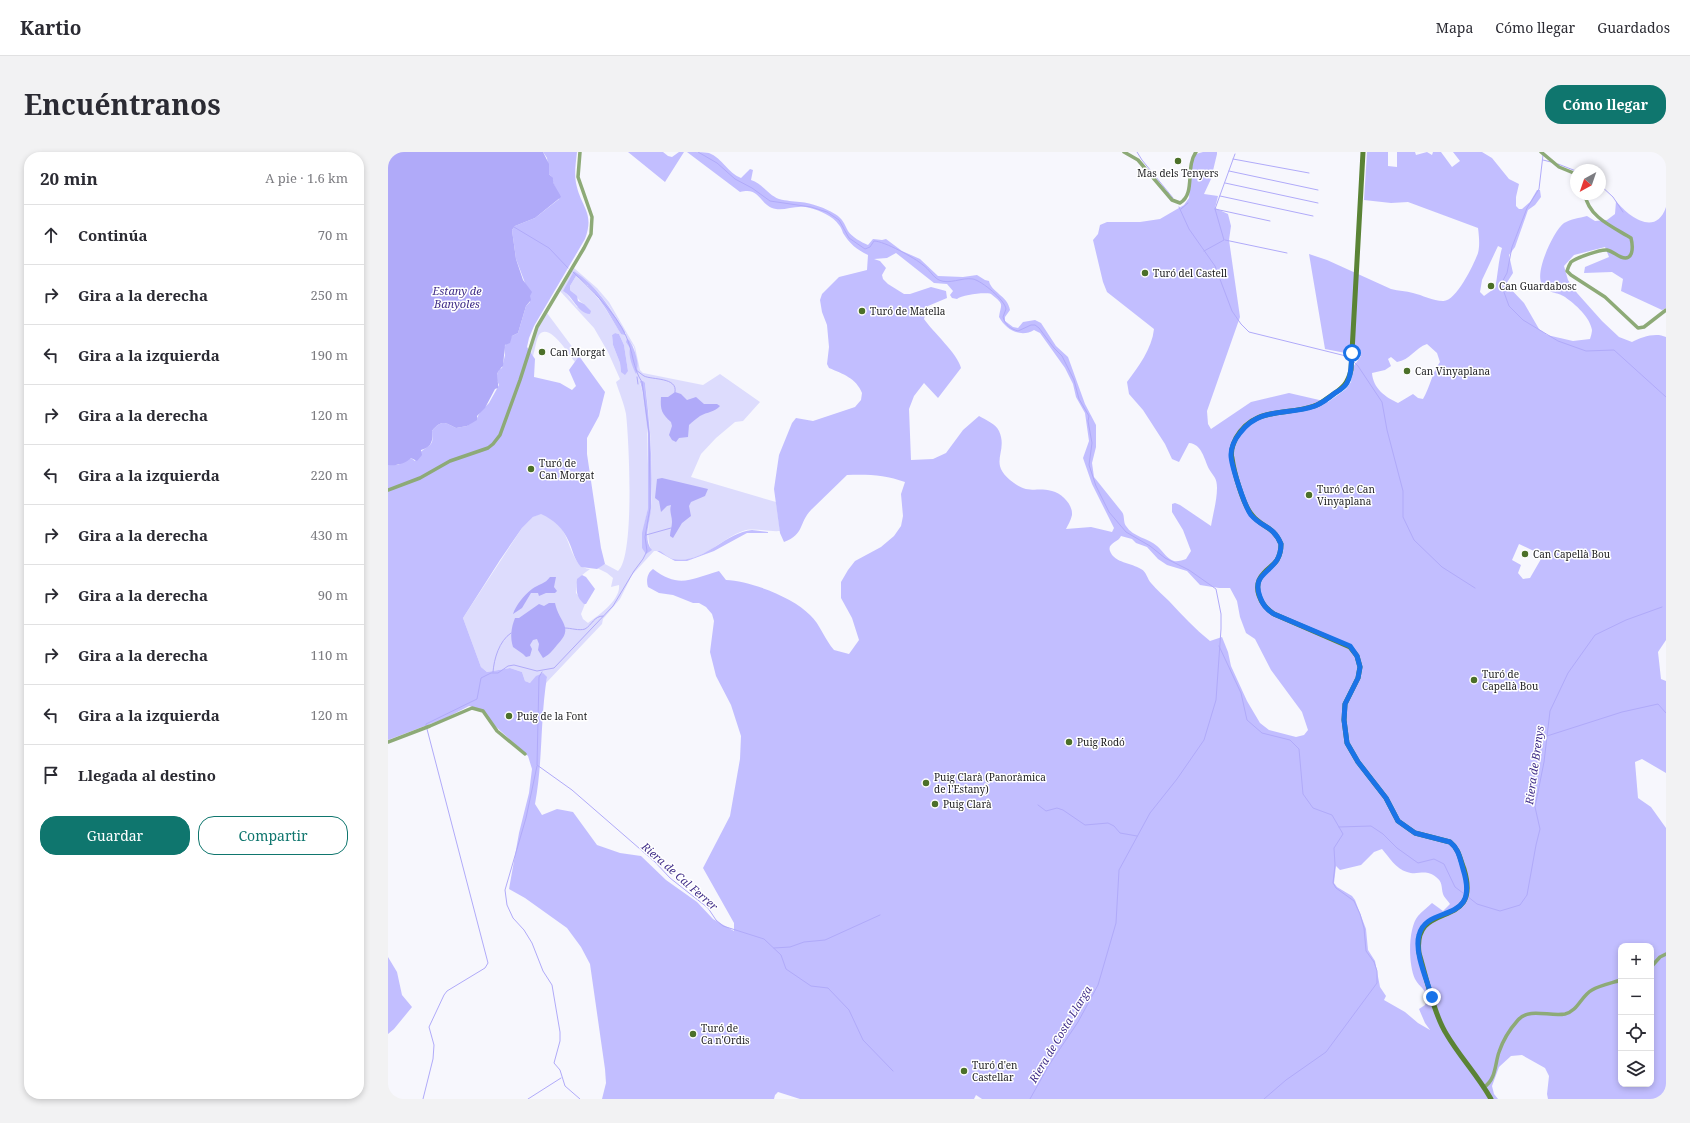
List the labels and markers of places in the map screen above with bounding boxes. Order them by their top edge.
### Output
marker: Mas dels Tenyers [1173,156,1183,166]
place label: Mas dels Tenyers [1137,166,1219,180]
place label: Turó del Castell [1153,266,1227,280]
marker: Turó del Castell [1140,268,1150,278]
place label: Can Guardabosc [1499,279,1577,293]
marker: Can Guardabosc [1486,281,1496,291]
place label: Turó de Matella [870,304,946,318]
marker: Turó de Matella [857,306,867,316]
place label: Can Morgat [550,345,606,359]
marker: Can Morgat [537,347,547,357]
place label: Can Vinyaplana [1415,364,1491,378]
marker: Can Vinyaplana [1402,366,1412,376]
place label: Turó de Can Morgat [539,456,595,482]
marker: Turó de Can Morgat [526,464,536,474]
place label: Turó de Can Vinyaplana [1317,482,1375,508]
marker: Turó de Can Vinyaplana [1304,490,1314,500]
place label: Can Capellà Bou [1533,547,1611,561]
marker: Can Capellà Bou [1520,549,1530,559]
place label: Turó de Capellà Bou [1482,667,1539,693]
marker: Turó de Capellà Bou [1469,675,1479,685]
place label: Puig de la Font [517,709,588,723]
marker: Puig de la Font [504,711,514,721]
place label: Puig Rodó [1077,735,1125,749]
marker: Puig Rodó [1064,737,1074,747]
place label: Puig Clarà (Panoràmica de l'Estany) [934,770,1046,796]
marker: Puig Clarà (Panoràmica de l'Estany) [921,778,931,788]
place label: Puig Clarà [943,797,992,811]
marker: Puig Clarà [930,799,940,809]
place label: Turó de Ca n'Ordis [701,1021,750,1047]
marker: Turó de Ca n'Ordis [688,1029,698,1039]
place label: Turó d'en Castellar [972,1058,1018,1084]
marker: Turó d'en Castellar [959,1066,969,1076]

